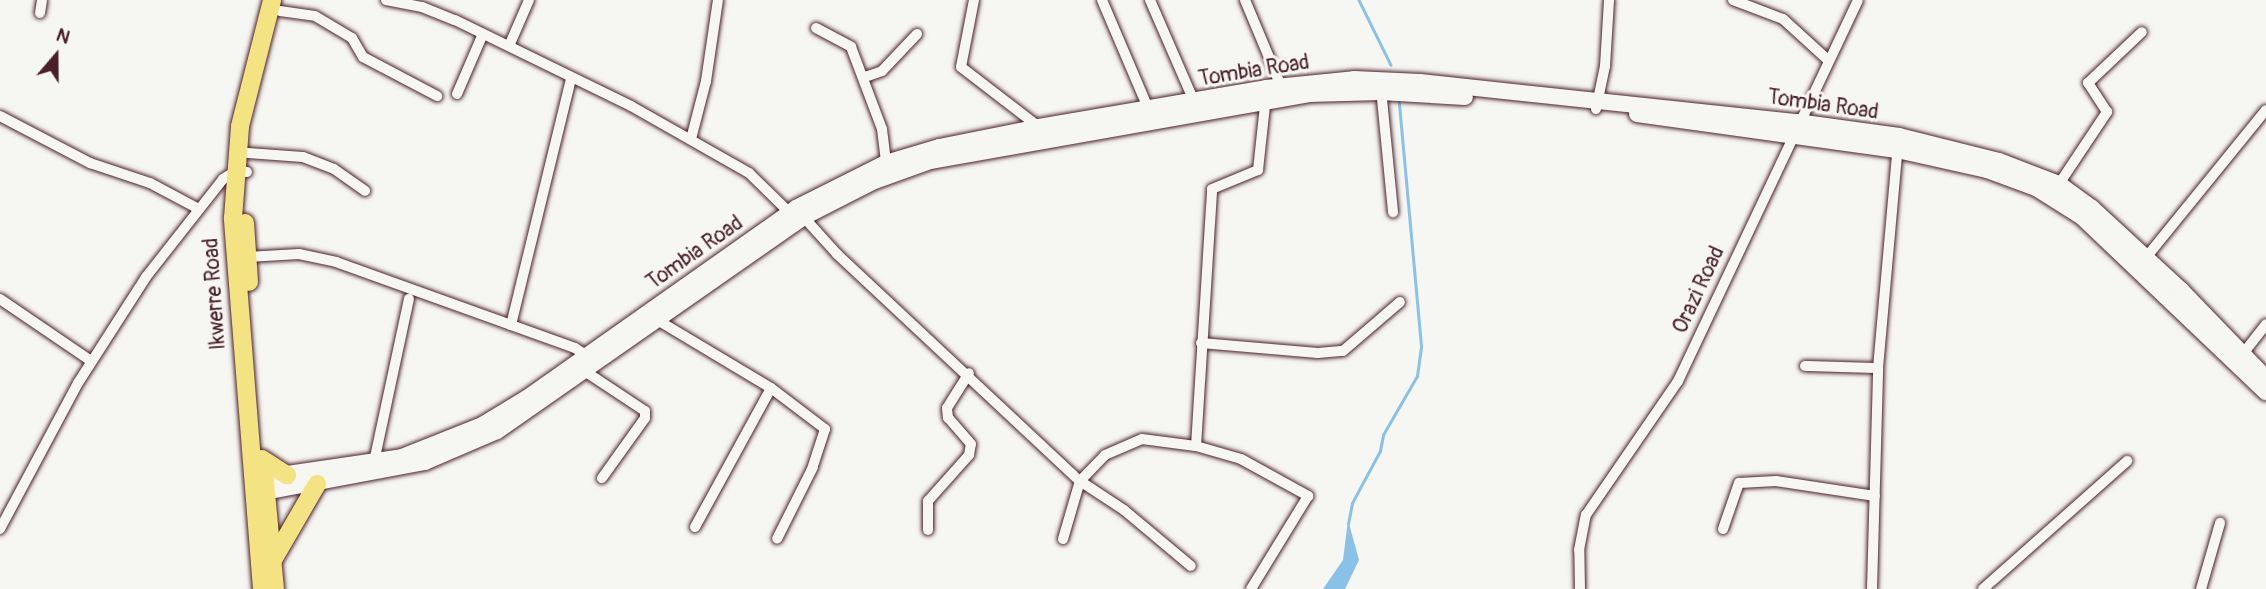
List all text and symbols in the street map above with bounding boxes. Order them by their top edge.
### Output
north arrow [21,21,91,91]
text: N [53,23,73,50]
street label: Tombia Road [1197,50,1311,92]
street label: Tombia Road [1766,85,1880,125]
street label: Tombia Road [642,211,748,295]
street label: Ikwerre Road [199,237,231,351]
street label: Orazi Road [1668,242,1730,338]

